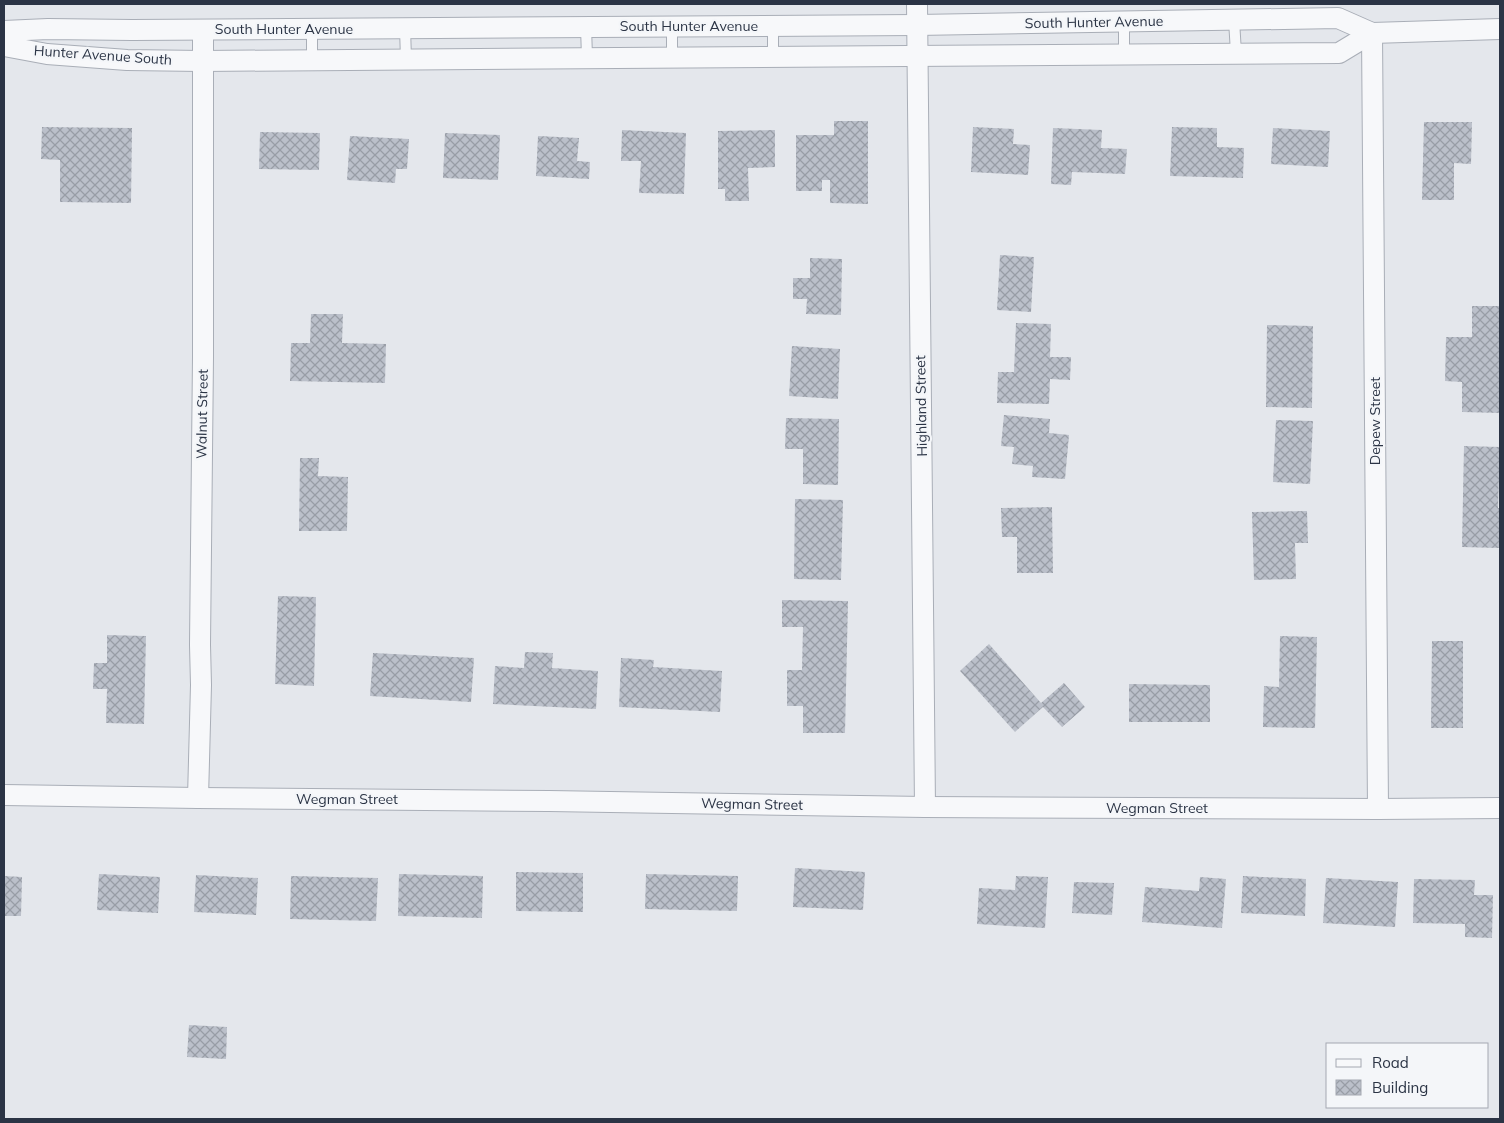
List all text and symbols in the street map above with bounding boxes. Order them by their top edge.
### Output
street label: South Hunter Avenue [1025,12,1163,32]
street label: South Hunter Avenue [620,17,758,35]
street label: South Hunter Avenue [215,20,353,38]
street label: Hunter Avenue South [33,41,173,69]
street label: Highland Street [911,355,931,457]
street label: Walnut Street [192,369,212,459]
street label: Depew Street [1366,377,1384,465]
street label: Wegman Street [296,790,398,808]
street label: Wegman Street [701,794,803,814]
street label: Wegman Street [1106,799,1208,817]
legend [1326,1043,1489,1108]
text: Road [1372,1053,1409,1072]
text: Building [1372,1078,1428,1097]

